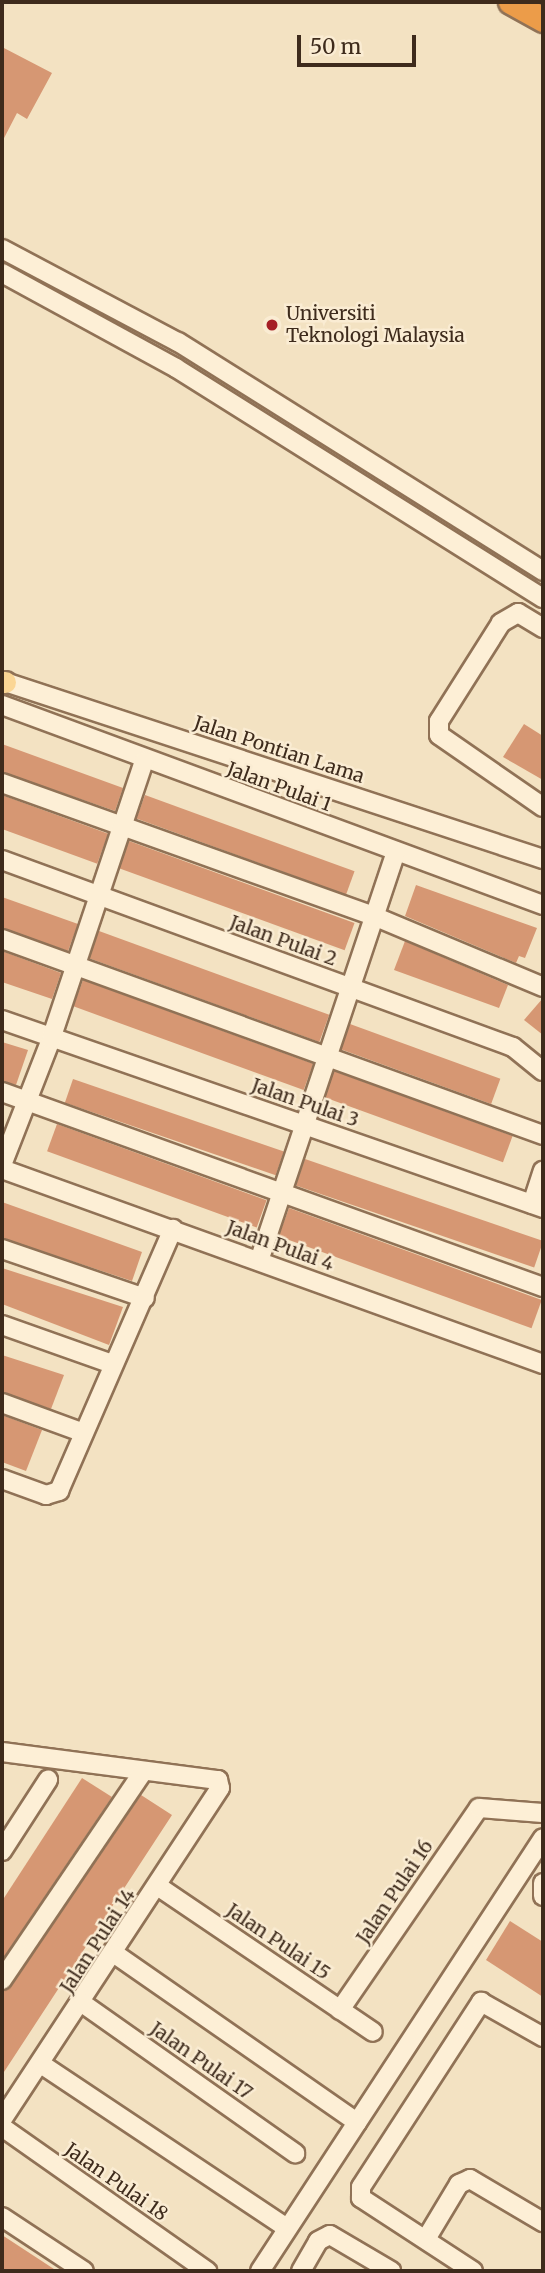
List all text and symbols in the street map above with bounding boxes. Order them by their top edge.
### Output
scale bar [300,21,419,65]
text: 50 m [310,33,361,60]
place label: Universiti Teknologi Malaysia [286,303,465,347]
marker: Universiti Teknologi Malaysia [264,317,280,333]
street label: Jalan Pontian Lama [191,712,367,788]
street label: Jalan Pulai 1 [224,758,334,816]
street label: Jalan Pulai 2 [226,911,340,971]
street label: Jalan Pulai 3 [248,1074,362,1132]
street label: Jalan Pulai 4 [223,1216,337,1276]
street label: Jalan Pulai 16 [352,1836,438,1948]
street label: Jalan Pulai 14 [56,1884,140,1998]
street label: Jalan Pulai 15 [222,1899,334,1985]
street label: Jalan Pulai 17 [146,2017,256,2105]
street label: Jalan Pulai 18 [60,2138,172,2226]

